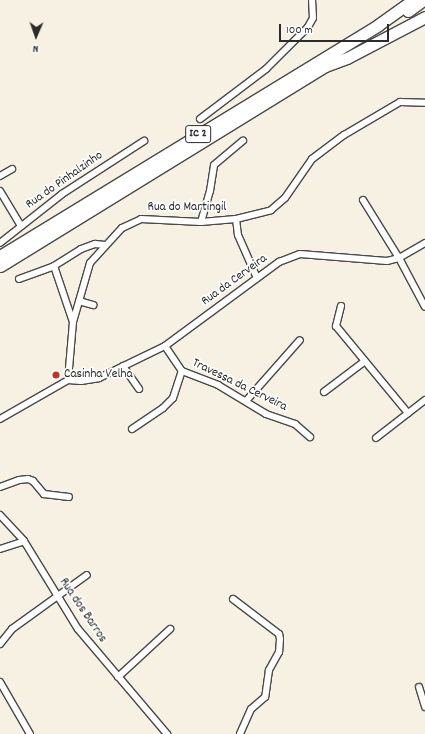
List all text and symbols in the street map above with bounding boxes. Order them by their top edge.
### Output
north arrow [16,16,56,56]
scale bar [281,16,391,42]
text: 100 m [286,22,313,39]
text: N [33,40,39,56]
road number: IC 2 [185,124,211,144]
street label: Rua do Pinhalzinho [24,149,106,213]
street label: Rua do Martingil [148,200,226,216]
street label: Rua da Cerveira [199,252,271,310]
street label: Travessa da Cerveira [189,356,289,416]
place label: Casinha Velha [64,367,133,383]
marker: Casinha Velha [51,370,61,380]
street label: Rua dos Barros [55,576,109,646]

